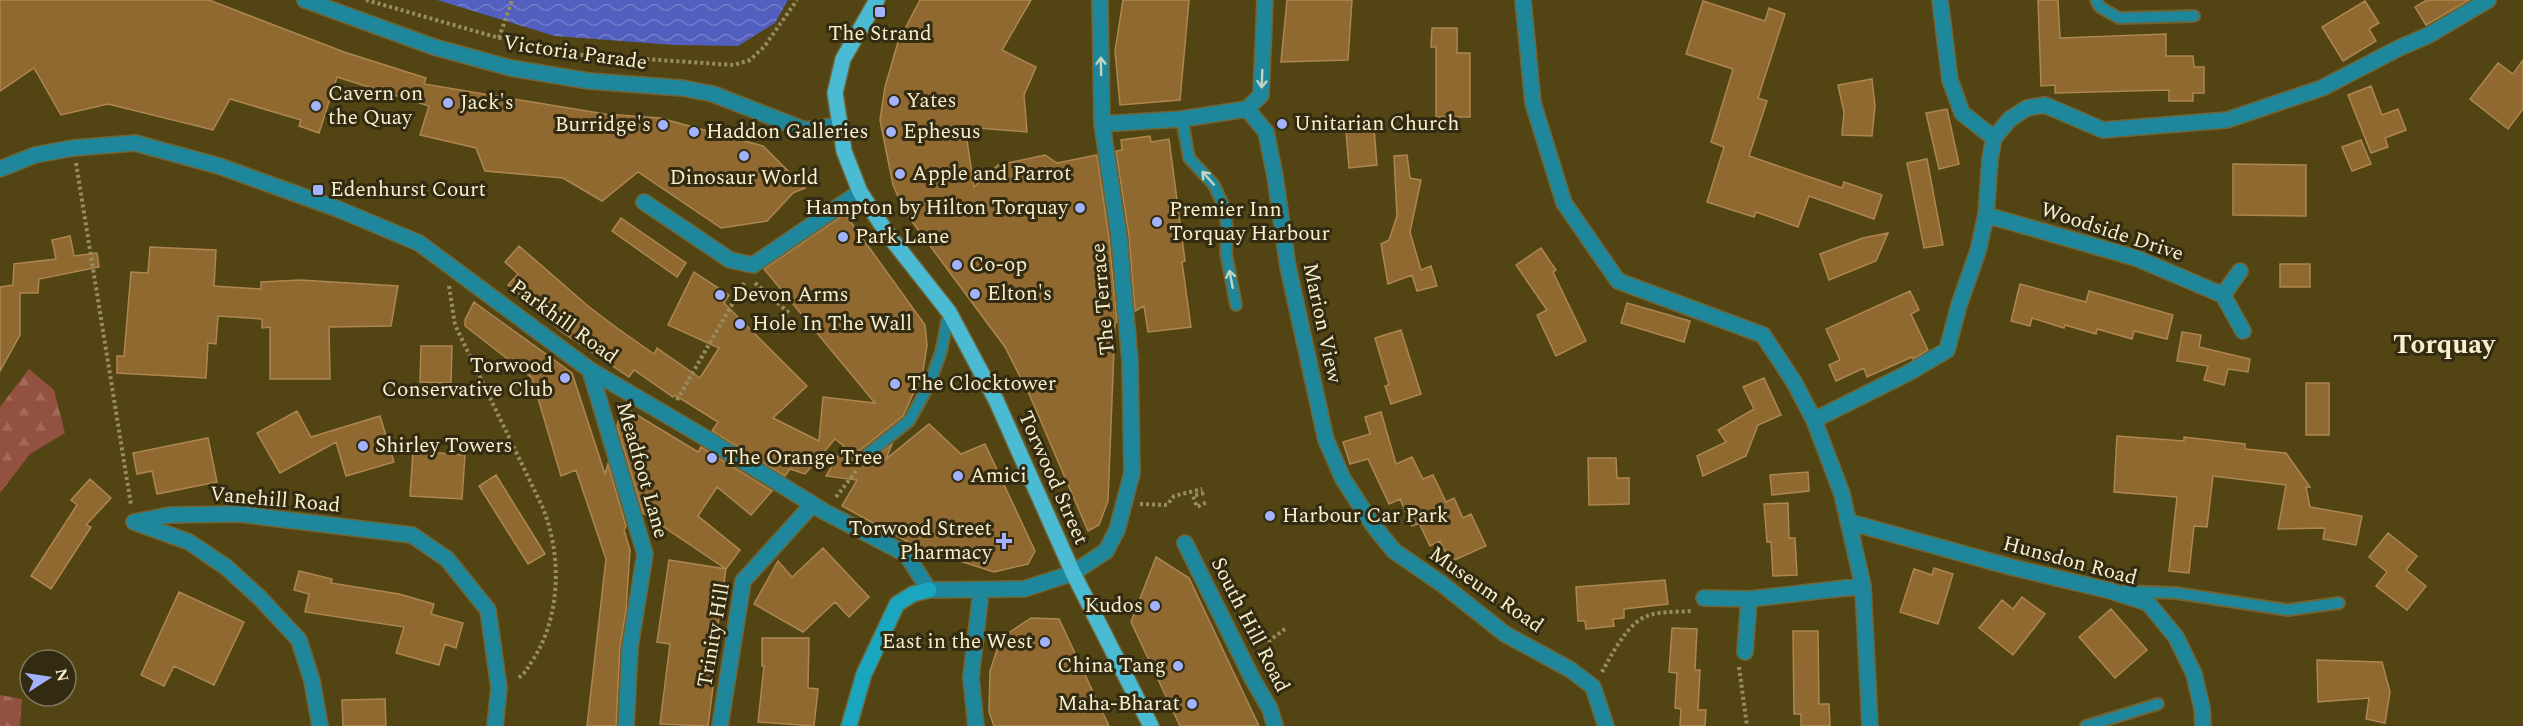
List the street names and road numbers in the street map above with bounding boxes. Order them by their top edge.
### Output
street label: Victoria Parade [501,27,649,79]
street label: Woodside Drive [2036,194,2188,270]
street label: The Terrace [1082,242,1124,356]
street label: Marion View [1294,260,1351,387]
street label: Parkhill Road [503,272,625,372]
street label: Meadfoot Lane [607,398,677,542]
street label: Torwood Street [1009,406,1097,550]
street label: Vanehill Road [208,478,342,522]
street label: Hunsdon Road [1999,528,2141,594]
street label: Museum Road [1422,539,1550,641]
street label: South Hill Road [1202,552,1298,698]
street label: Trinity Hill [689,580,739,690]

